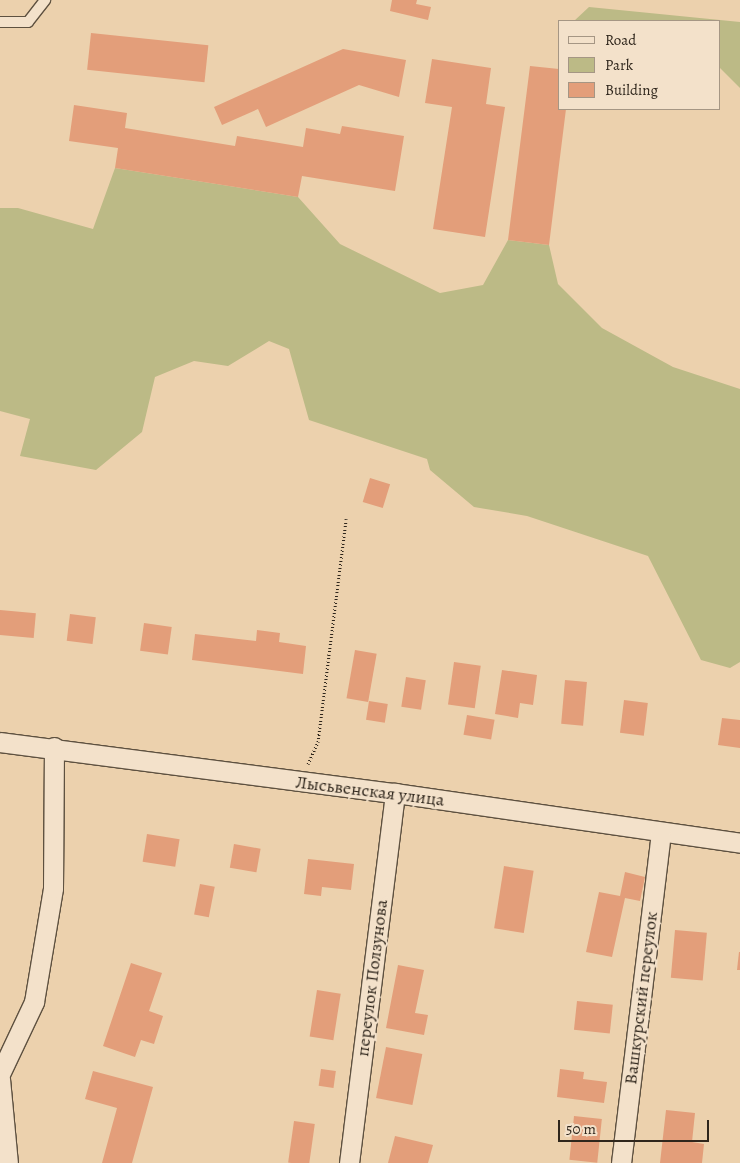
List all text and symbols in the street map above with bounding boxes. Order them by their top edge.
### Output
legend [558,20,720,110]
text: Road [605,30,636,50]
text: Park [605,55,633,75]
text: Building [605,80,658,100]
street label: Лысьвенская улица [294,771,446,811]
street label: переулок Ползунова [352,898,392,1058]
street label: Вашкурский переулок [620,910,662,1086]
scale bar [560,1110,711,1142]
text: 50 m [566,1119,596,1139]

